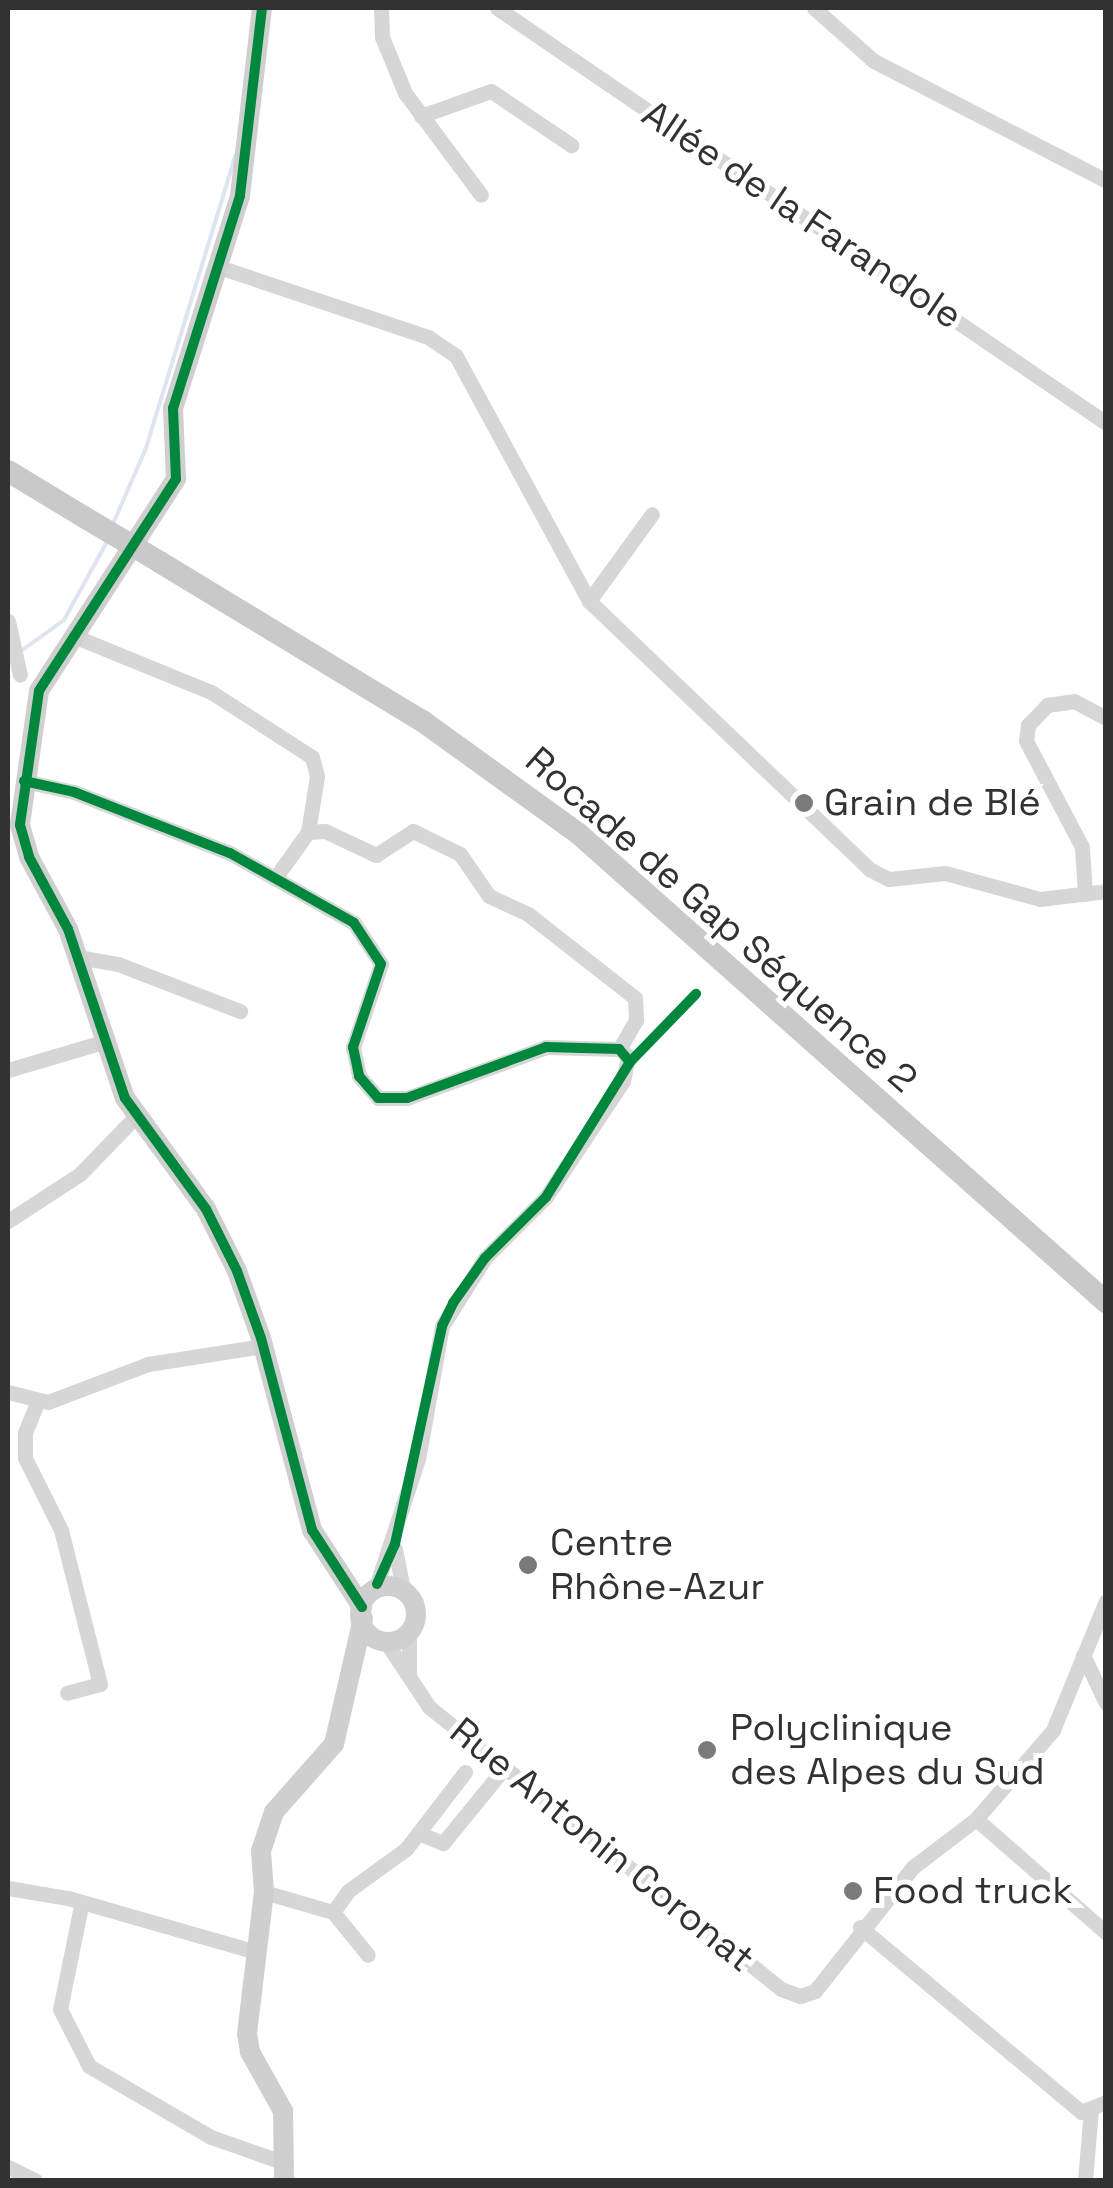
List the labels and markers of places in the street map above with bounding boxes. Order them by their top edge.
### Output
place label: Grain de Blé [824,780,1041,826]
marker: Grain de Blé [793,792,815,814]
place label: Centre Rhône-Azur [550,1520,765,1610]
marker: Centre Rhône-Azur [515,1552,541,1578]
place label: Polyclinique des Alpes du Sud [730,1705,1045,1795]
marker: Polyclinique des Alpes du Sud [694,1737,720,1763]
place label: Food truck [873,1868,1073,1914]
marker: Food truck [842,1880,864,1902]

